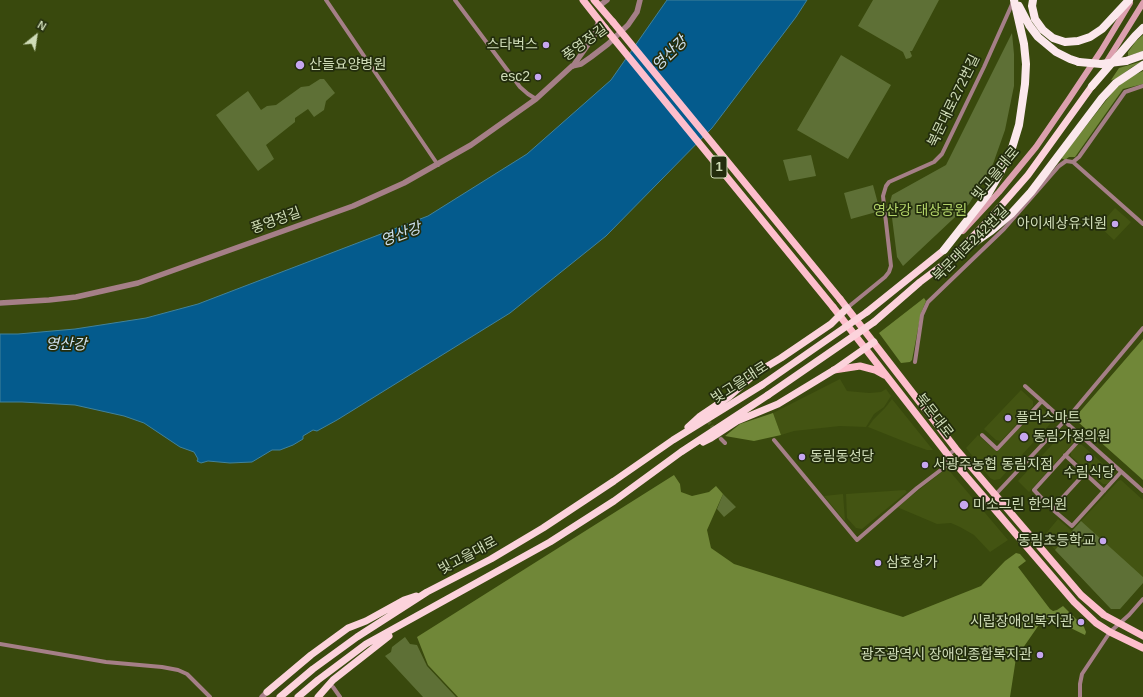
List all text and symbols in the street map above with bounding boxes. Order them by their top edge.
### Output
north arrow [16,16,56,56]
text: N [36,18,48,33]
street label: 풍영정길 [559,21,611,65]
water label: 영산강 [649,33,691,75]
place label: 스타벅스 [486,37,538,53]
marker: 스타벅스 [541,40,551,50]
street label: 북문대로272번길 [924,52,984,150]
place label: 산들요양병원 [309,57,386,73]
marker: 산들요양병원 [294,59,306,71]
place label: esc2 [500,69,530,85]
marker: esc2 [533,72,543,82]
street label: 빛고을대로 [969,144,1023,204]
road number: 1 [711,156,727,178]
street label: 북문대로242번길 [929,202,1013,286]
park label: 영산강 대상공원 [873,203,967,219]
street label: 풍영정길 [249,204,303,238]
place label: 아이세상유치원 [1017,216,1107,232]
water label: 영산강 [378,219,424,251]
marker: 아이세상유치원 [1110,219,1120,229]
water label: 영산강 [45,336,87,354]
street label: 빛고을대로 [708,358,772,408]
street label: 북문대로 [912,391,956,441]
place label: 플러스마트 [1016,410,1080,426]
marker: 플러스마트 [1003,413,1013,423]
place label: 동림가정의원 [1033,429,1110,445]
marker: 동림가정의원 [1018,431,1030,443]
place label: 동림동성당 [810,449,874,465]
marker: 동림동성당 [797,452,807,462]
marker: 수림식당 [1084,453,1094,463]
place label: 서광주농협 동림지점 [933,457,1053,473]
marker: 서광주농협 동림지점 [920,460,930,470]
place label: 수림식당 [1063,465,1115,481]
place label: 미소그린 한의원 [973,497,1067,513]
marker: 미소그린 한의원 [958,499,970,511]
street label: 빛고을대로 [436,533,500,579]
place label: 동림초등학교 [1018,533,1095,549]
marker: 동림초등학교 [1098,536,1108,546]
place label: 삼호상가 [886,555,938,571]
marker: 삼호상가 [873,558,883,568]
place label: 시립장애인복지관 [970,614,1073,630]
marker: 시립장애인복지관 [1076,617,1086,627]
place label: 광주광역시 장애인종합복지관 [861,647,1032,663]
marker: 광주광역시 장애인종합복지관 [1035,650,1045,660]

